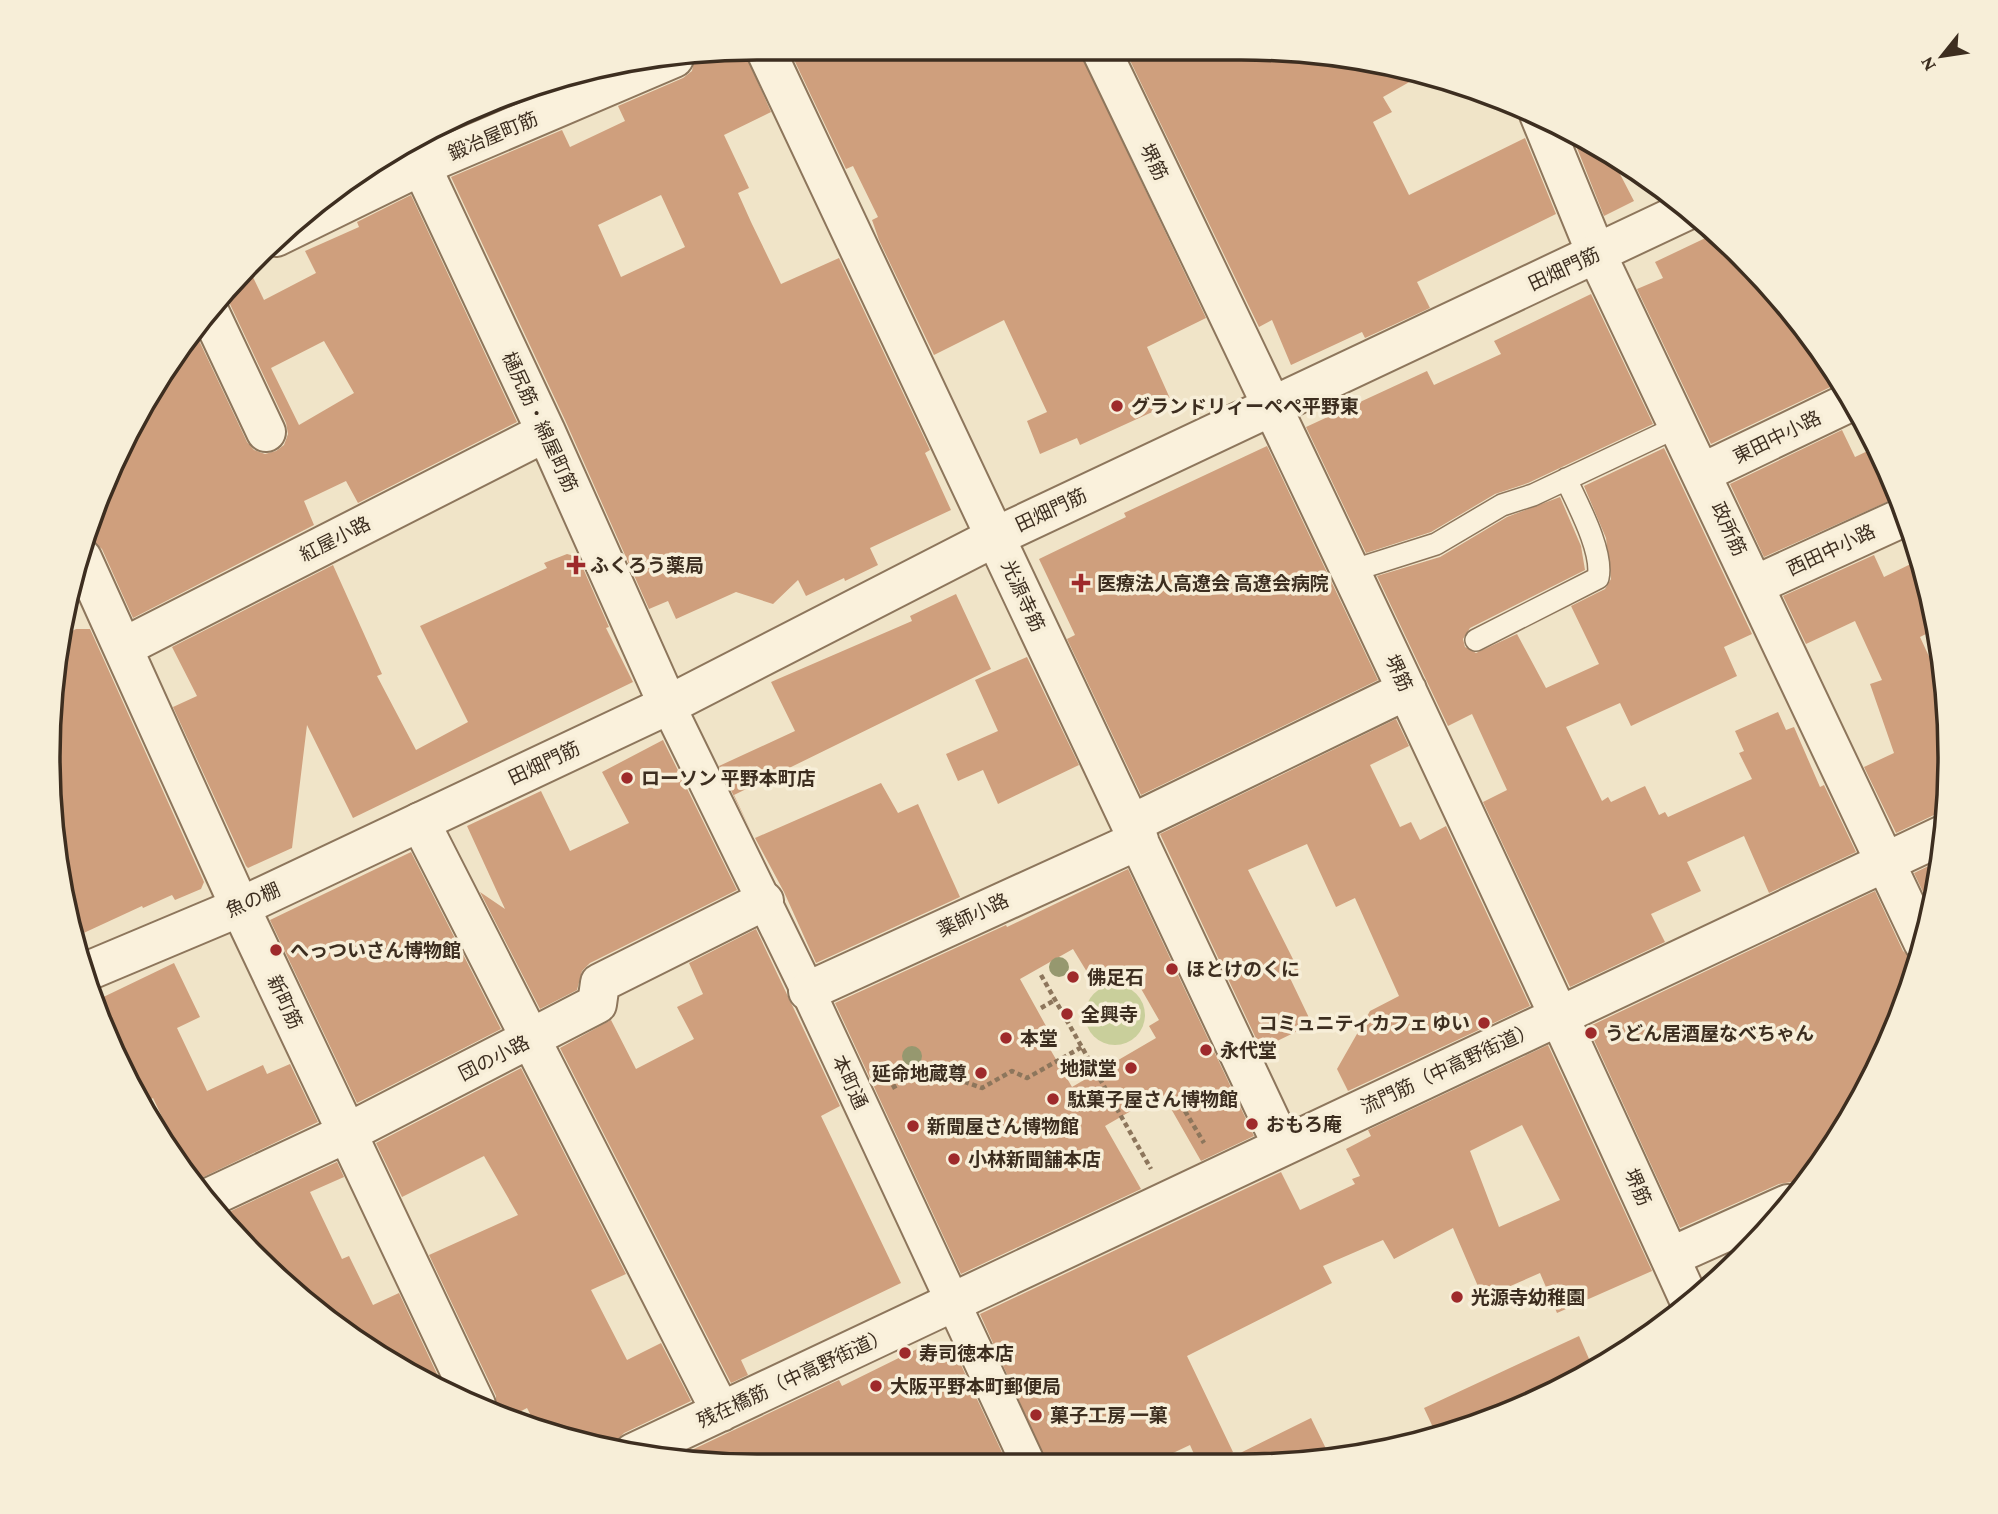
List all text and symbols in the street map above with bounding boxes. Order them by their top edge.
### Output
north arrow [1907,21,1977,91]
text: N [1915,53,1940,75]
street label: 鍛冶屋町筋 [445,108,541,164]
street label: 堺筋 [1136,140,1172,184]
street label: 田畑門筋 [1525,243,1603,295]
street label: 樋尻筋・綿屋町筋 [498,349,582,495]
place label: グランドリィーぺぺ平野東 [1131,396,1359,417]
marker: グランドリィーぺぺ平野東 [1109,398,1125,414]
street label: 東田中小路 [1730,407,1824,467]
street label: 田畑門筋 [1012,484,1090,536]
street label: 政所筋 [1707,499,1751,559]
street label: 紅屋小路 [296,512,374,566]
street label: 西田中小路 [1784,520,1878,580]
place label: ふくろう薬局 [590,555,704,576]
marker: ふくろう薬局 [568,557,584,573]
street label: 光源寺筋 [997,557,1049,635]
marker: 医療法人高遼会 高遼会病院 [1071,573,1091,593]
place label: 医療法人高遼会 高遼会病院 [1097,573,1329,594]
street label: 堺筋 [1381,651,1417,695]
street label: 田畑門筋 [505,737,583,789]
place label: ローソン 平野本町店 [641,768,816,789]
marker: ローソン 平野本町店 [619,770,635,786]
street label: 魚の棚 [223,879,283,921]
street label: 薬師小路 [934,889,1012,941]
place label: へっついさん博物館 [290,940,461,961]
marker: へっついさん博物館 [268,942,284,958]
place label: ほとけのくに [1186,959,1300,980]
marker: ほとけのくに [1164,961,1180,977]
place label: 佛足石 [1087,967,1144,988]
marker: 佛足石 [1065,969,1081,985]
street label: 新町筋 [263,972,307,1032]
place label: 全興寺 [1081,1004,1138,1025]
marker: 全興寺 [1059,1006,1075,1022]
place label: コミュニティカフェ ゆい [1258,1013,1470,1034]
marker: コミュニティカフェ ゆい [1476,1015,1492,1031]
street label: 流門筋（中高野街道） [1357,1018,1539,1118]
place label: うどん居酒屋なべちゃん [1605,1023,1814,1044]
marker: うどん居酒屋なべちゃん [1583,1025,1599,1041]
place label: 本堂 [1020,1028,1058,1049]
marker: 本堂 [998,1030,1014,1046]
street label: 団の小路 [455,1031,533,1085]
place label: 永代堂 [1220,1040,1277,1061]
marker: 永代堂 [1198,1042,1214,1058]
street label: 本町通 [828,1052,872,1112]
place label: 地獄堂 [1060,1058,1117,1079]
marker: 地獄堂 [1123,1060,1139,1076]
place label: 延命地蔵尊 [872,1063,967,1084]
marker: 延命地蔵尊 [973,1065,989,1081]
place label: 駄菓子屋さん博物館 [1067,1089,1238,1110]
marker: 駄菓子屋さん博物館 [1045,1091,1061,1107]
place label: おもろ庵 [1266,1114,1342,1135]
place label: 新聞屋さん博物館 [927,1116,1079,1137]
marker: おもろ庵 [1244,1116,1260,1132]
marker: 新聞屋さん博物館 [905,1118,921,1134]
place label: 小林新聞舗本店 [968,1149,1101,1170]
marker: 小林新聞舗本店 [946,1151,962,1167]
street label: 堺筋 [1621,1165,1655,1209]
place label: 光源寺幼稚園 [1471,1287,1585,1308]
marker: 光源寺幼稚園 [1449,1289,1465,1305]
street label: 残在橋筋（中高野街道） [694,1324,892,1432]
place label: 寿司徳本店 [919,1343,1014,1364]
marker: 寿司徳本店 [897,1345,913,1361]
place label: 大阪平野本町郵便局 [890,1376,1061,1397]
marker: 大阪平野本町郵便局 [868,1378,884,1394]
place label: 菓子工房 一菓 [1050,1405,1168,1426]
marker: 菓子工房 一菓 [1028,1407,1044,1423]

